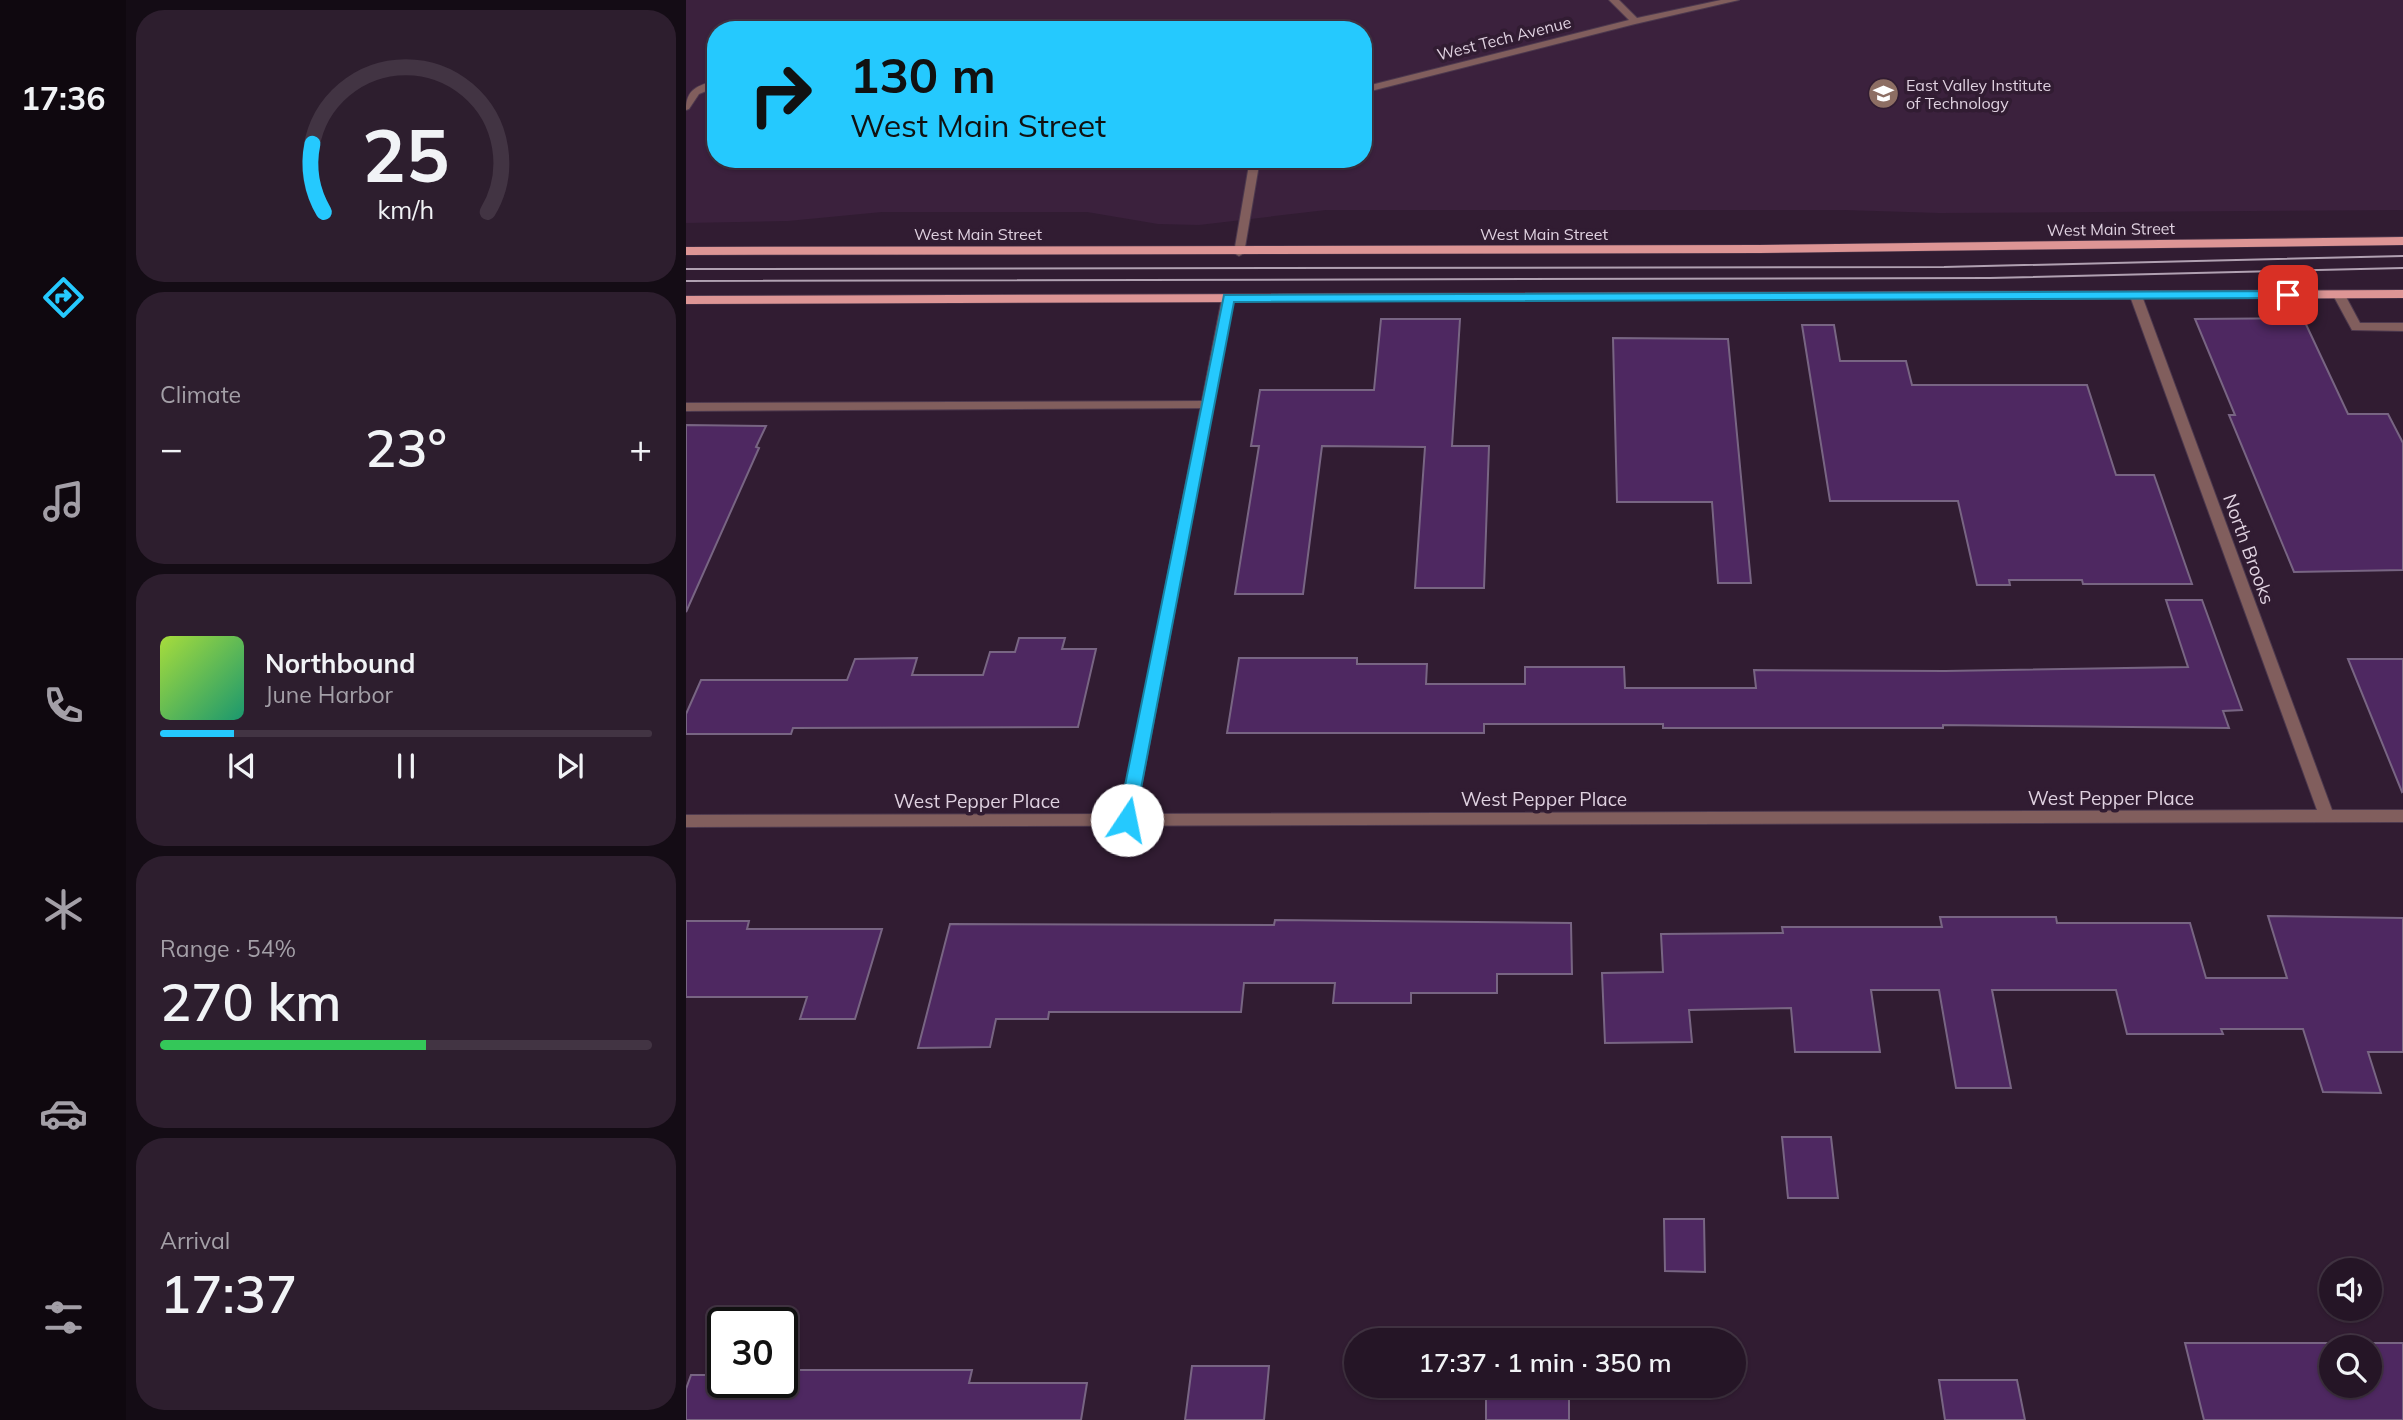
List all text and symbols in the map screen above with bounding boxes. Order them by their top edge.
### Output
street label: West Tech Avenue [1435,12,1573,64]
text: 130 m [850,44,996,105]
icon: right [735,49,826,140]
place label: East Valley Institute of Technology [1906,75,2051,113]
school or university icon: East Valley Institute of Technology [1866,77,1900,111]
text: 17:36 [21,78,105,118]
text: West Main Street [850,105,1106,145]
text: 25 [362,109,450,200]
text: km/h [378,194,434,225]
street label: West Main Street [2047,218,2176,240]
street label: West Main Street [914,224,1042,244]
street label: West Main Street [1480,224,1608,244]
pin [2258,265,2318,325]
icon: directions [39,273,88,322]
icon: arrive [2269,276,2307,314]
text: Climate [160,380,241,409]
text: 23° [365,415,447,480]
text: − [160,424,183,472]
text: + [629,424,652,472]
icon: music [39,477,88,526]
street label: North Brooks [2218,491,2280,607]
text: Northbound [265,647,415,680]
text: June Harbor [265,680,393,709]
icon: phone [39,681,88,730]
icon: previous [223,747,261,785]
icon: pause [387,747,425,785]
icon: next [551,747,589,785]
position arrow [1090,783,1164,857]
street label: West Pepper Place [2028,786,2194,810]
street label: West Pepper Place [1461,787,1627,811]
street label: West Pepper Place [894,789,1060,813]
icon: climate [39,885,88,934]
text: Range · 54% [160,934,296,963]
text: 270 km [160,969,341,1034]
icon: car [39,1089,88,1138]
text: Arrival [160,1226,230,1255]
map controls [2319,1258,2382,1398]
button: sound [2319,1258,2382,1321]
text: 17:37 [160,1261,297,1326]
icon: filters [39,1293,88,1342]
speed limit sign: 30 [707,1307,798,1398]
button: search [2319,1335,2382,1398]
text: 17:37 · 1 min · 350 m [1418,1346,1672,1379]

